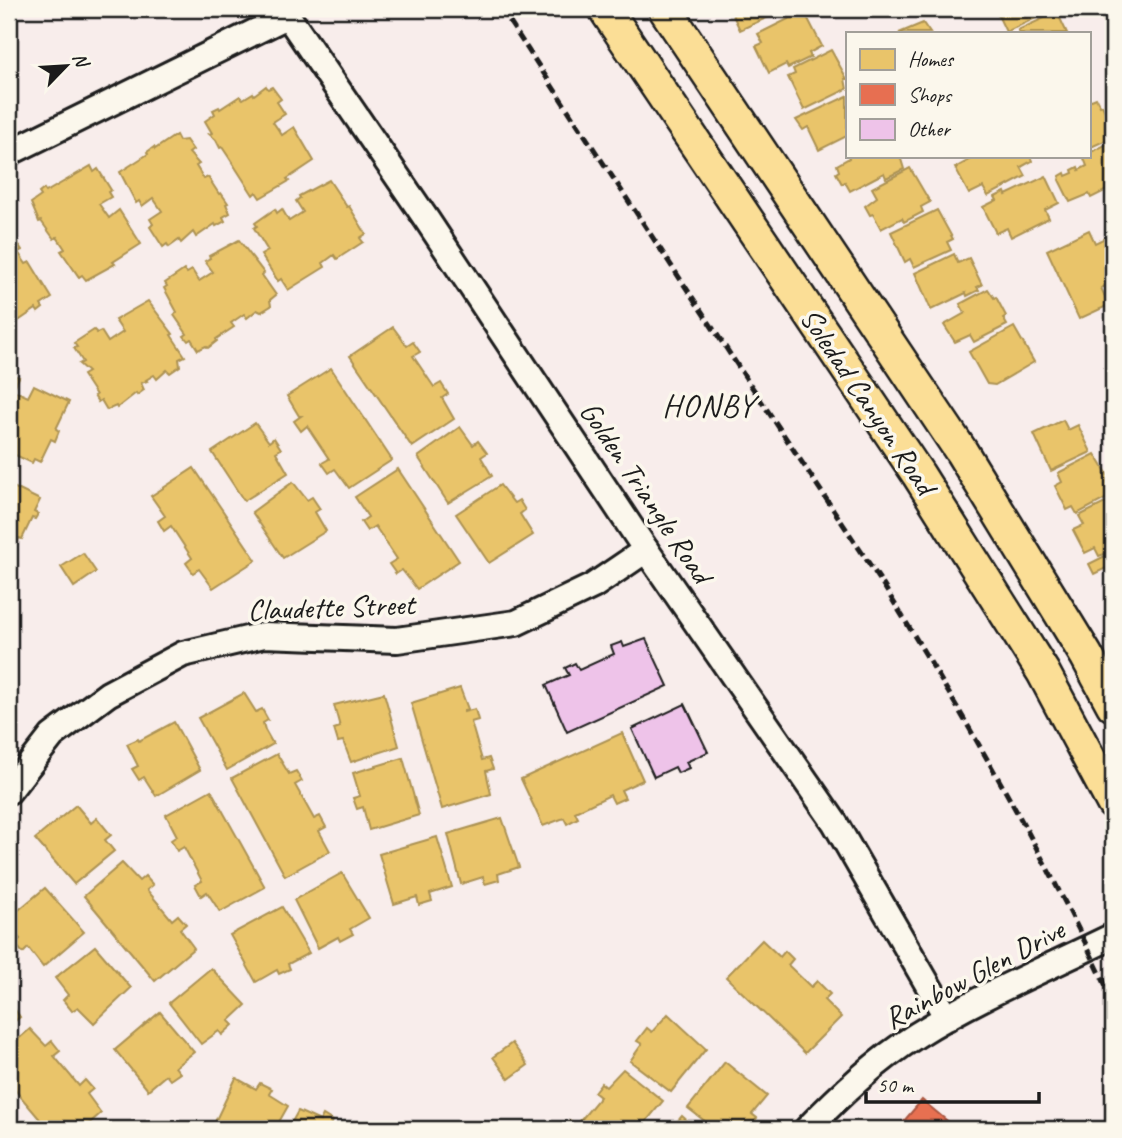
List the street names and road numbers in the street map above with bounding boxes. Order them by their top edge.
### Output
street label: Soledad Canyon Road [792,301,947,505]
street label: Golden Triangle Road [571,394,723,594]
street label: Claudette Street [247,585,418,629]
street label: Rainbow Glen Drive [878,910,1072,1037]

